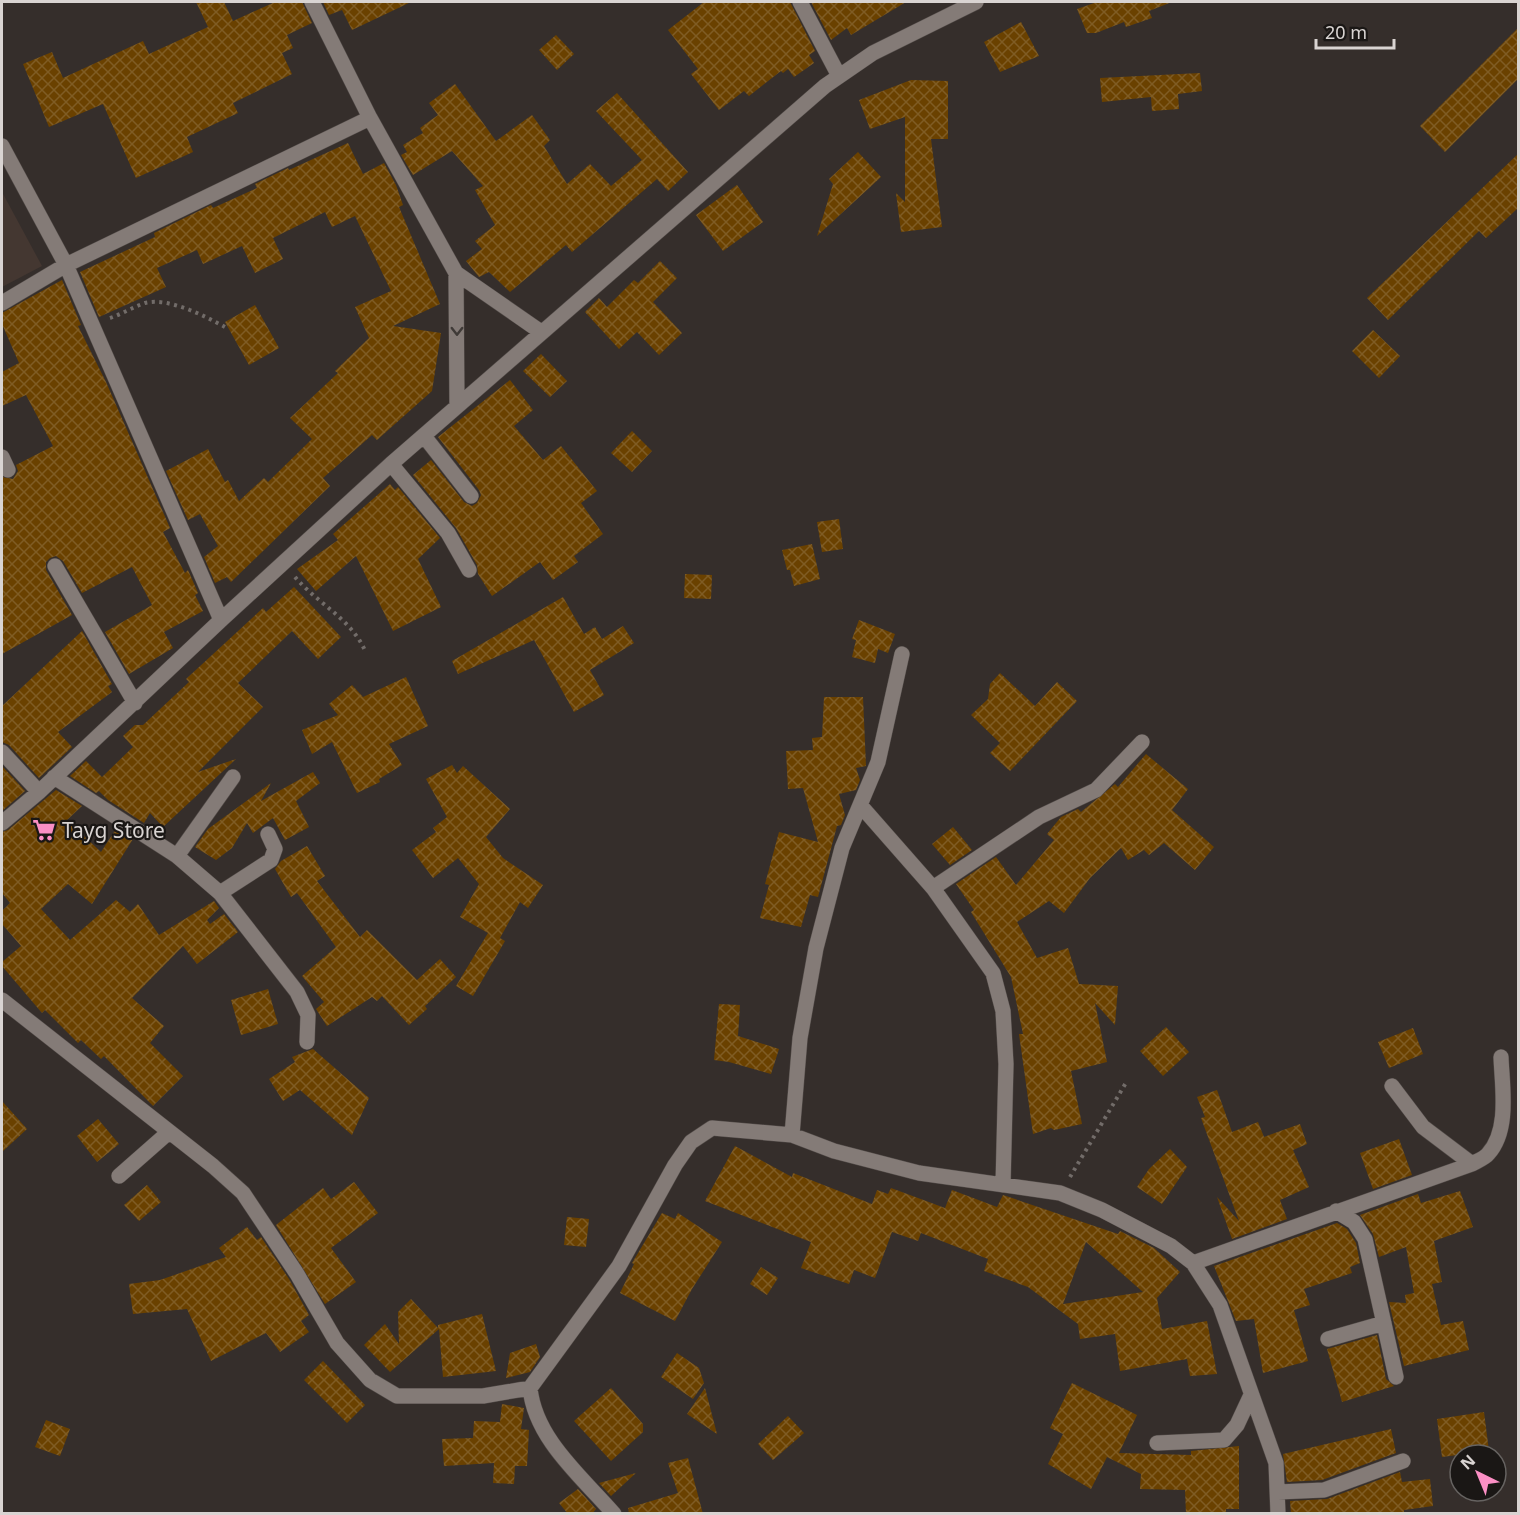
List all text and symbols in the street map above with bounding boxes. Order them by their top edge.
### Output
scale bar [1316,12,1394,50]
text: 20 m [1325,20,1367,44]
one-way arrow [451,327,463,336]
place label: Tayg Store [62,816,165,844]
supermarket icon: Tayg Store [31,817,57,843]
north arrow [1448,1443,1508,1503]
text: N [1456,1450,1480,1475]

